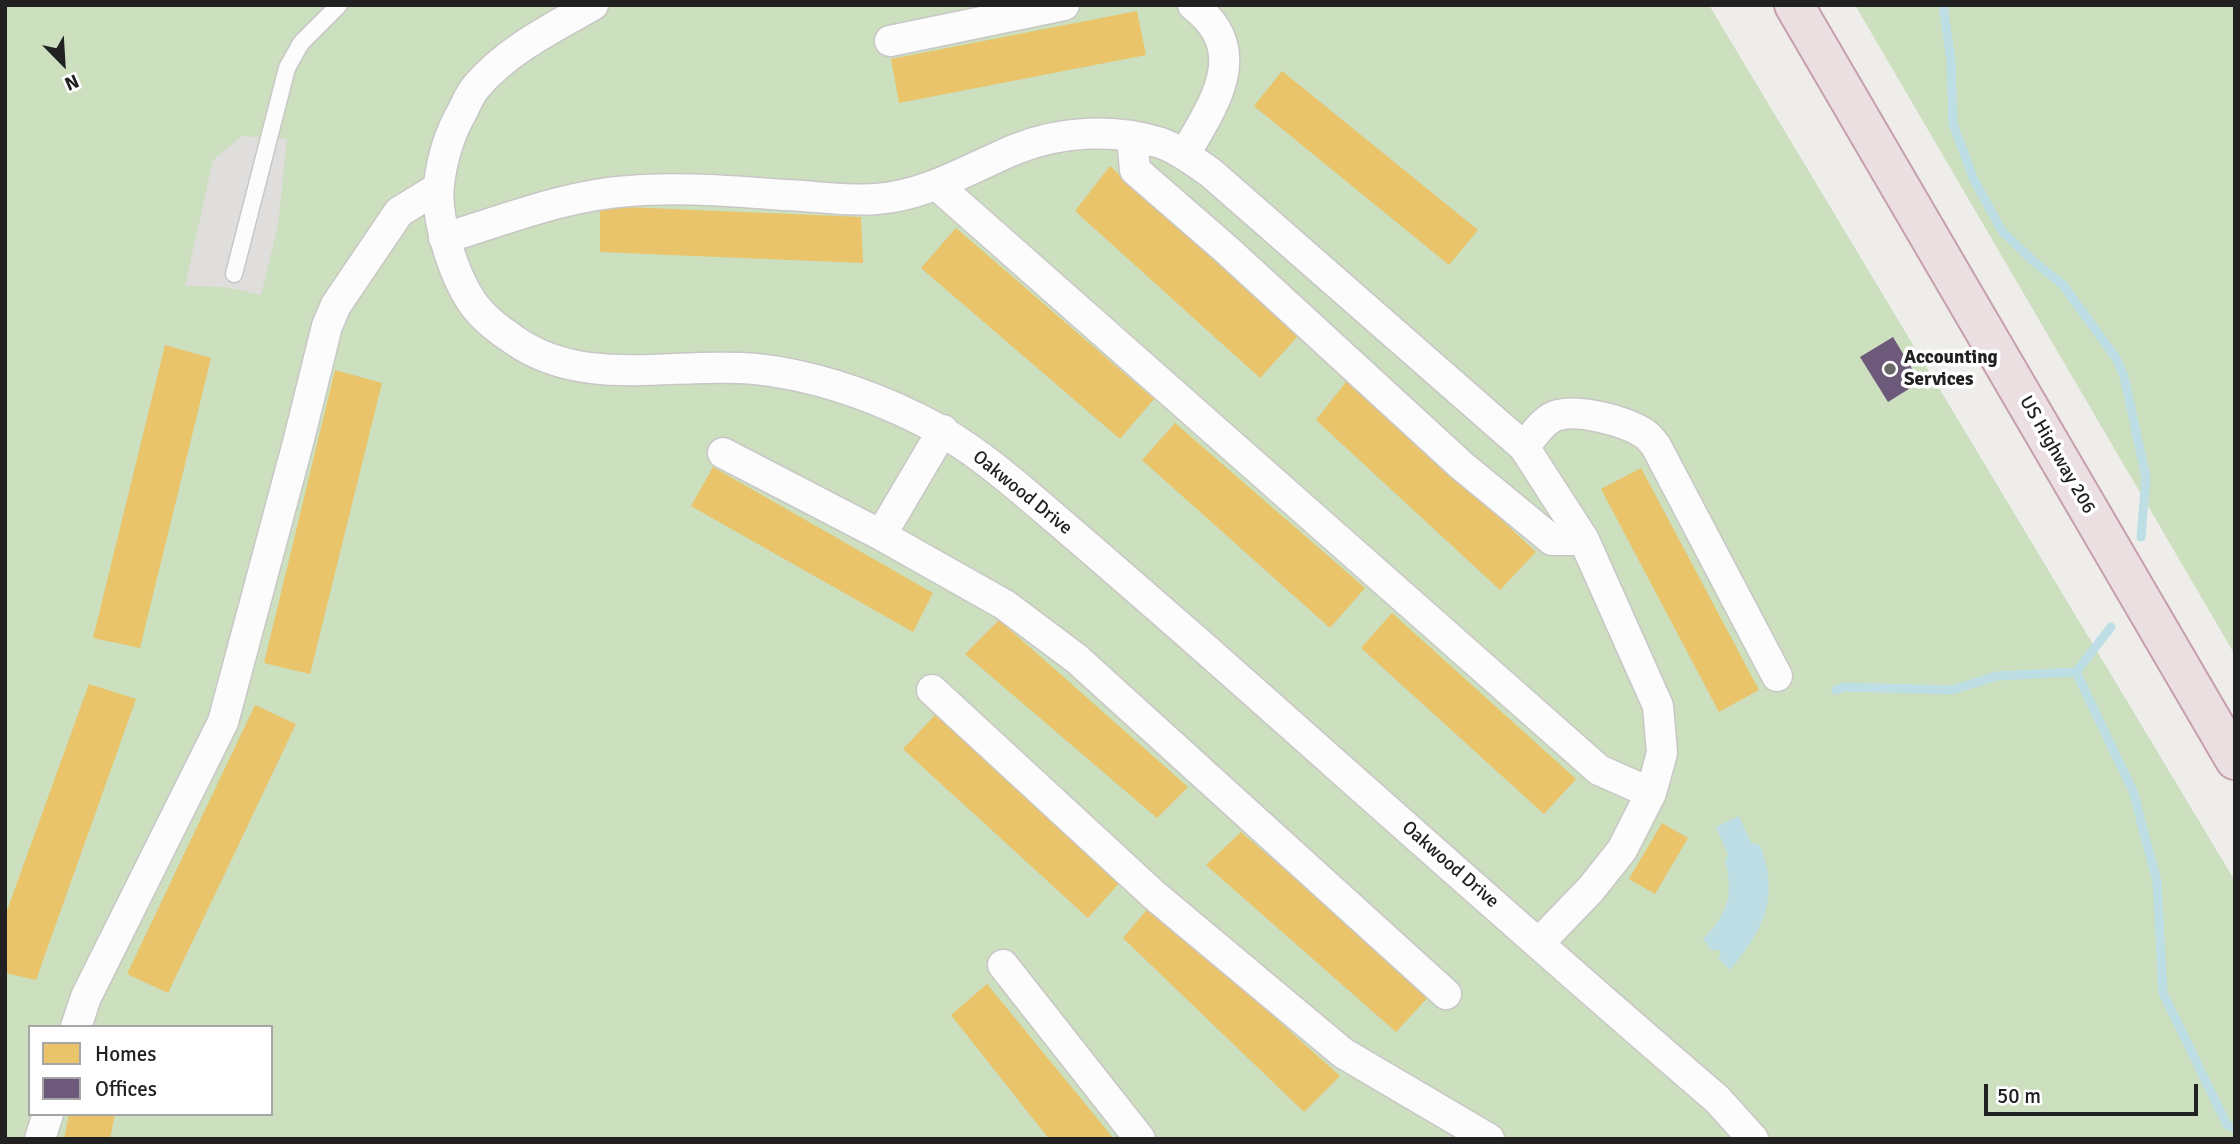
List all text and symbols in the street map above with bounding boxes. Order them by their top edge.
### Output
north arrow [28,28,98,98]
text: N [61,69,82,96]
place label: Accounting Services [1904,347,1998,391]
marker: Accounting Services [1882,361,1898,377]
street label: US Highway 206 [2014,392,2100,518]
street label: Oakwood Drive [968,446,1076,540]
street label: Oakwood Drive [1397,817,1503,913]
legend [28,1025,273,1116]
text: Homes [95,1041,157,1067]
scale bar [1988,1070,2202,1114]
text: Offices [95,1076,157,1102]
text: 50 m [1997,1083,2041,1109]

